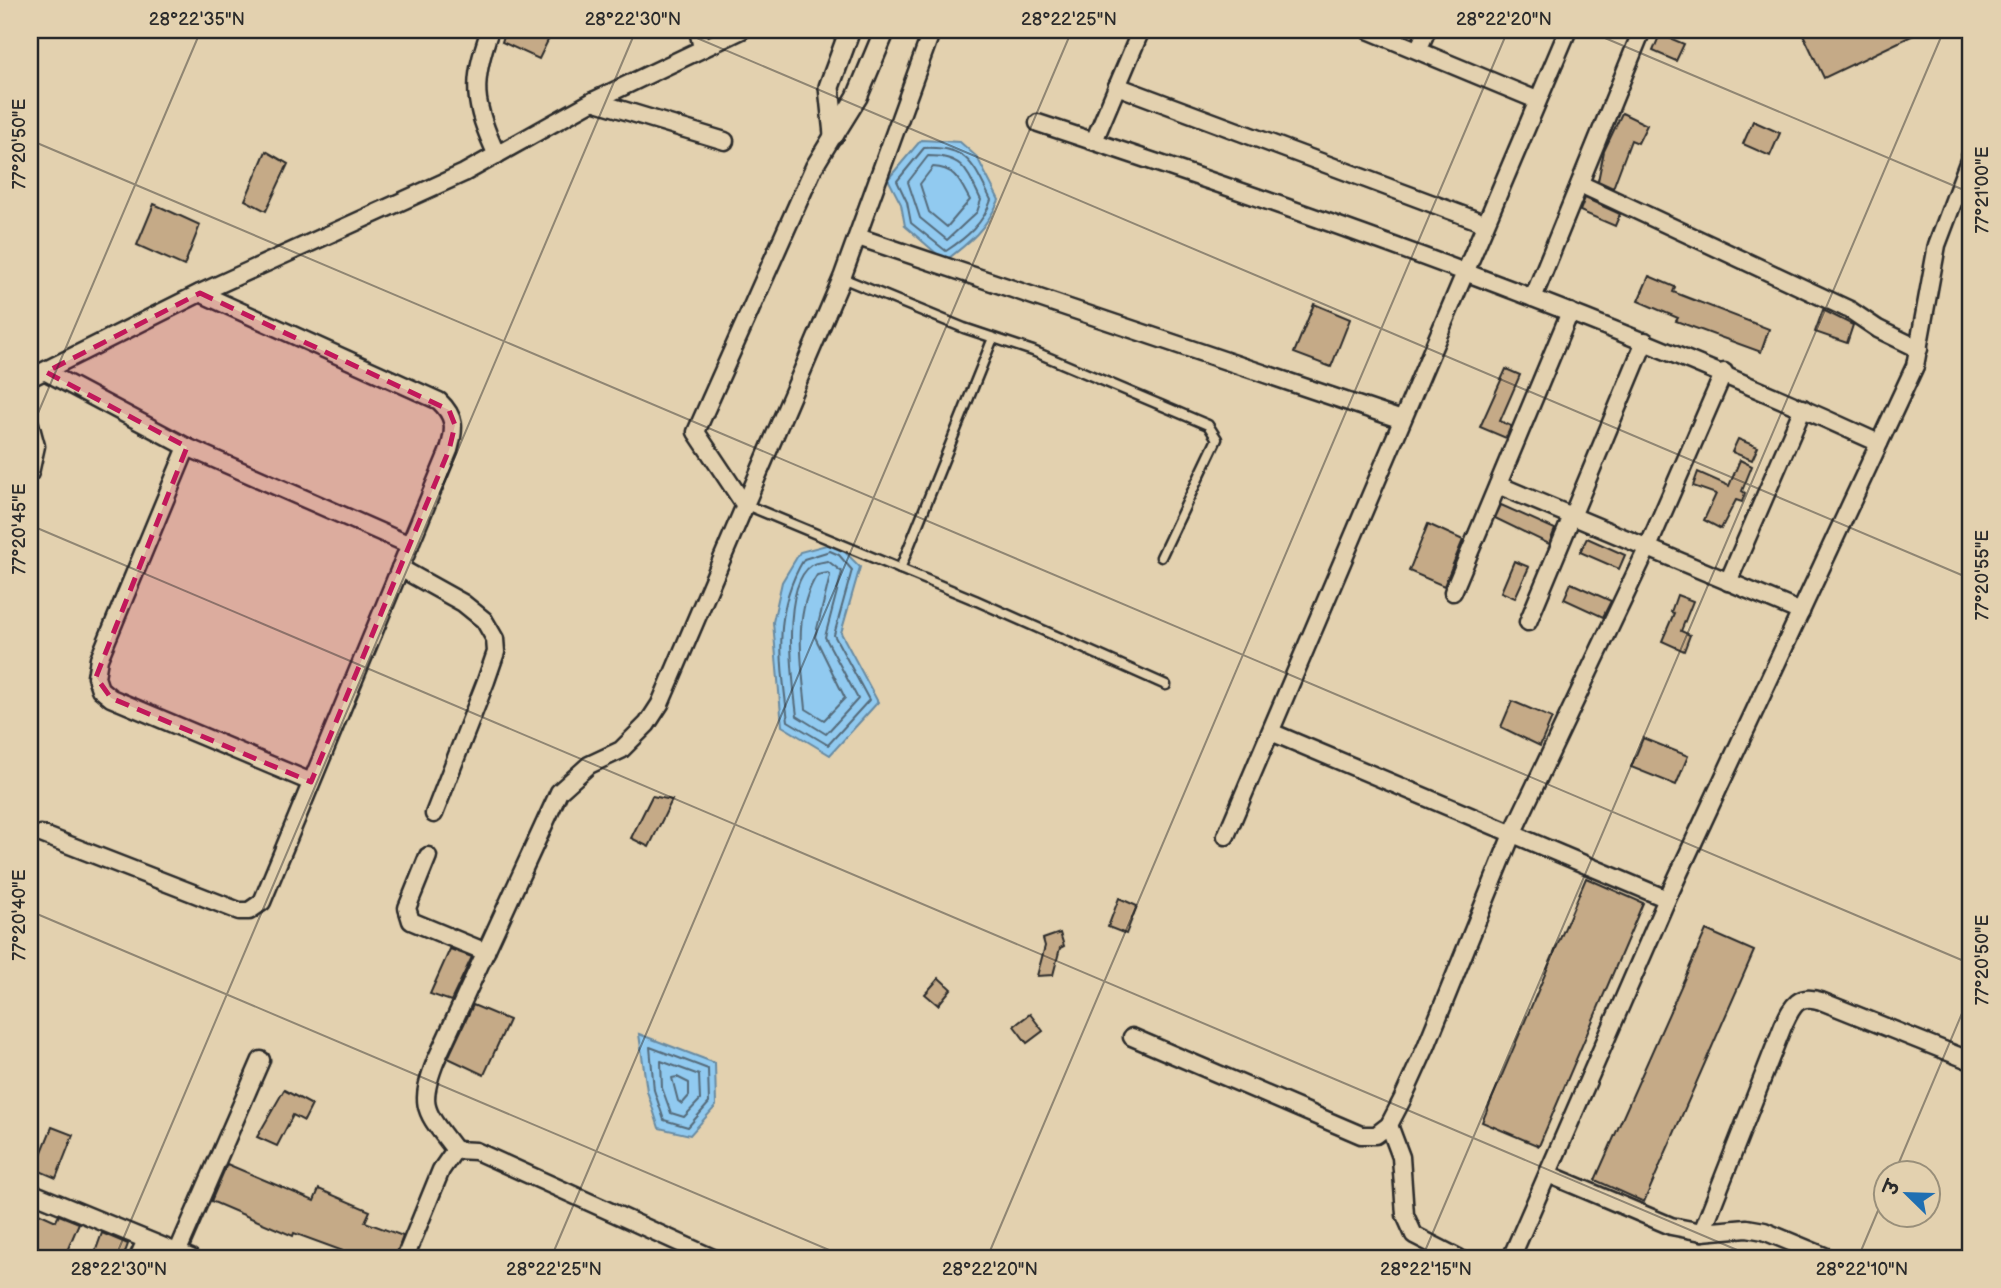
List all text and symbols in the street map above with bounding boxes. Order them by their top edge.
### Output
text: 28°22'35"N [149,9,245,30]
text: 28°22'30"N [585,9,681,30]
text: 28°22'25"N [1021,9,1117,30]
text: 28°22'20"N [1456,9,1552,30]
text: 77°20'50"E [9,99,30,189]
text: 77°21'00"E [1972,146,1993,234]
text: 77°20'45"E [9,483,30,575]
text: 77°20'55"E [1972,530,1993,620]
text: 77°20'40"E [9,869,30,961]
text: 77°20'50"E [1972,915,1993,1005]
north arrow [1871,1158,1941,1228]
text: उ [1879,1175,1907,1200]
text: 28°22'30"N [71,1259,167,1280]
text: 28°22'25"N [506,1259,602,1280]
text: 28°22'20"N [942,1259,1038,1280]
text: 28°22'15"N [1380,1259,1472,1280]
text: 28°22'10"N [1816,1259,1908,1280]

